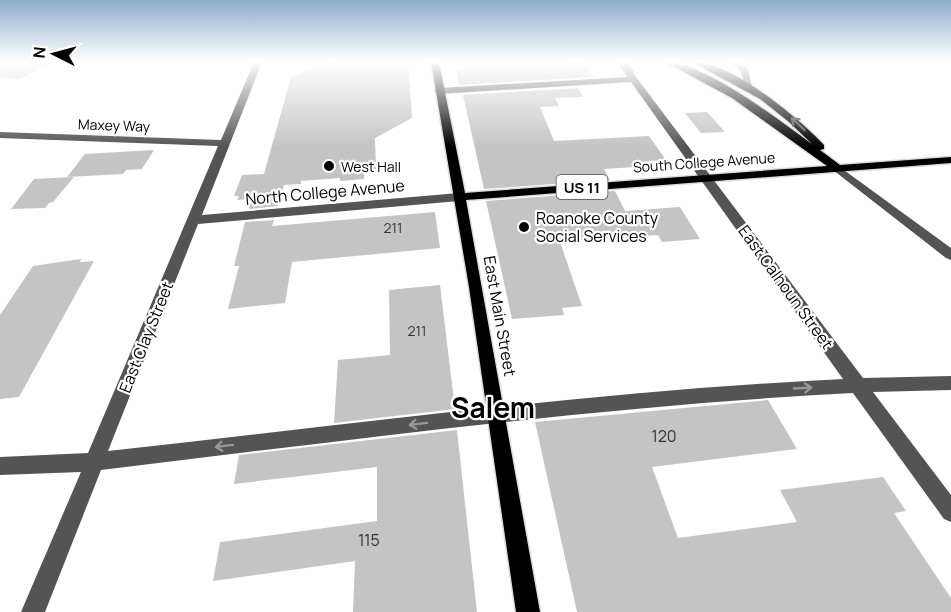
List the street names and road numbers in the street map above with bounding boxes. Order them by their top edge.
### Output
street label: Maxey Way [78,114,151,136]
street label: South College Avenue [632,148,776,176]
street label: North College Avenue [244,174,406,210]
road number: US 11 [556,175,608,199]
street label: East Calhoun Street [734,221,838,353]
street label: East Main Street [479,254,521,378]
street label: East Clay Street [114,278,178,396]

